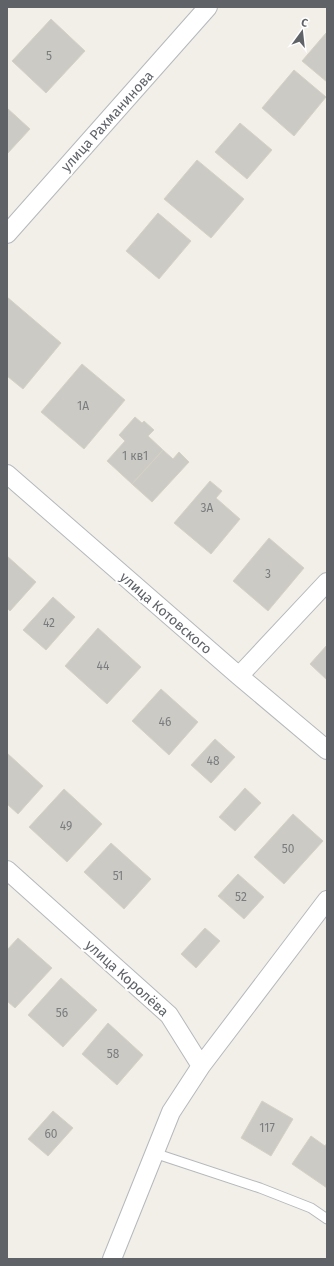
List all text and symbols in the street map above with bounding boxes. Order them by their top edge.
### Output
north arrow [282,12,322,52]
text: С [300,16,310,30]
house number: 5 [46,49,52,63]
street label: улица Рахманинова [58,67,157,175]
house number: 1А [77,399,89,413]
house number: 1 кв1 [122,449,148,463]
house number: 3А [201,501,214,515]
house number: 3 [265,567,271,581]
street label: улица Котовского [116,569,215,658]
house number: 42 [43,616,55,630]
house number: 44 [97,659,110,673]
house number: 46 [159,715,171,729]
house number: 48 [207,754,220,768]
house number: 49 [60,819,72,833]
house number: 50 [282,842,295,856]
house number: 51 [113,869,123,883]
house number: 52 [235,890,247,904]
street label: улица Королёва [81,936,172,1020]
house number: 56 [56,1006,68,1020]
house number: 58 [107,1047,120,1061]
house number: 117 [259,1121,275,1135]
house number: 60 [44,1127,58,1141]

